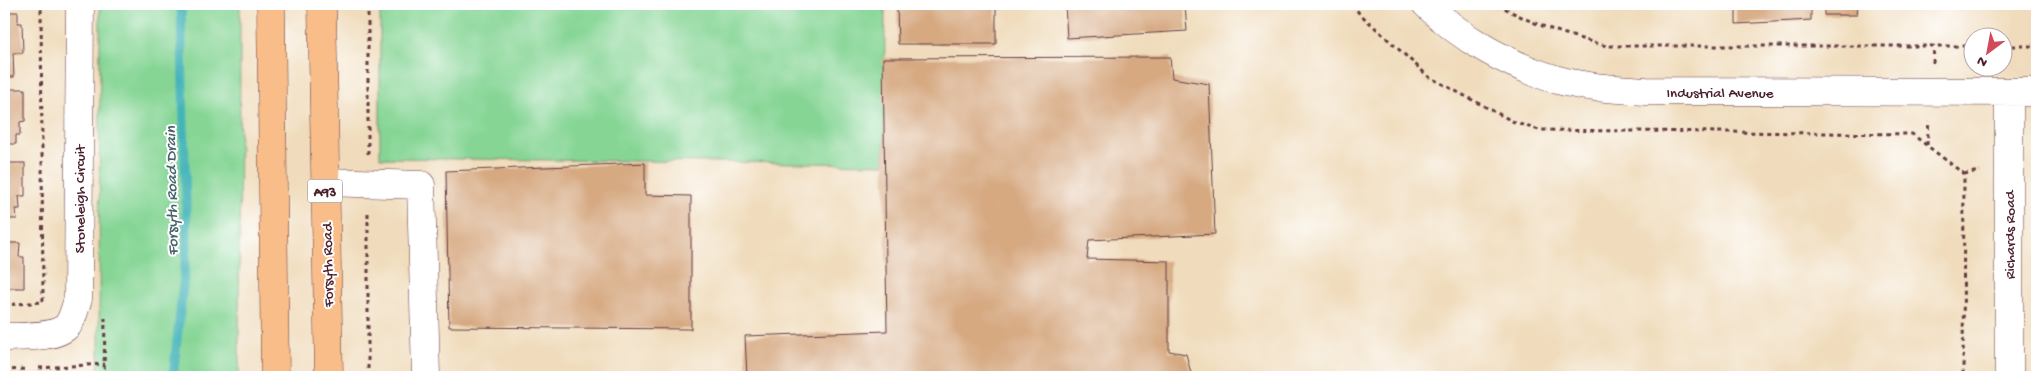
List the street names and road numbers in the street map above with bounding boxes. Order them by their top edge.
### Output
street label: Industrial Avenue [1666,85,1774,103]
street label: Stoneleigh Circuit [72,143,90,253]
road number: A93 [308,180,342,202]
street label: Richards Road [2002,190,2020,279]
street label: Forsyth Road [319,222,339,308]

